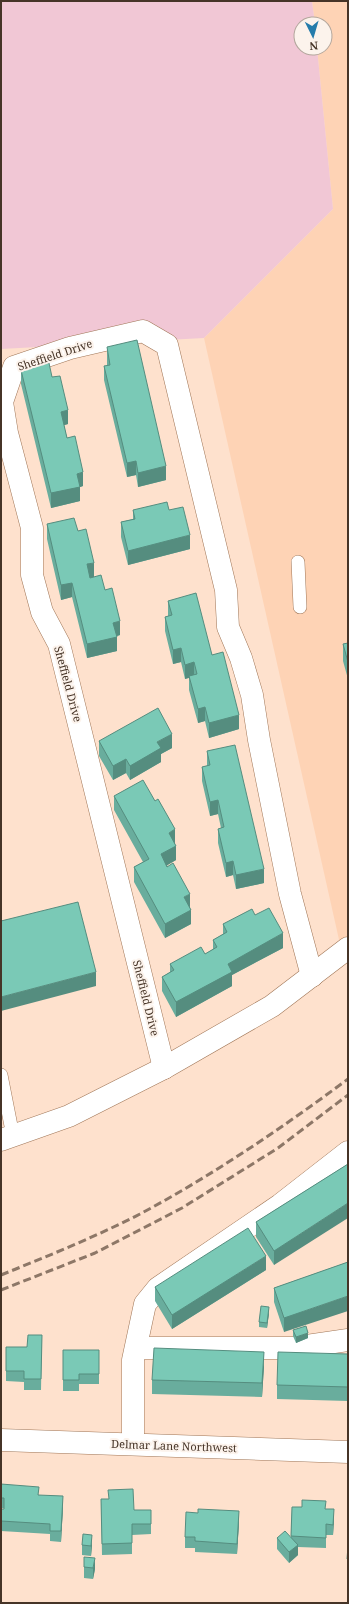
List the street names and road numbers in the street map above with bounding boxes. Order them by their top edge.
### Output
street label: Sheffield Drive [16,335,94,374]
street label: Sheffield Drive [51,644,86,723]
street label: Sheffield Drive [130,958,163,1038]
street label: Delmar Lane Northwest [111,1436,237,1455]

